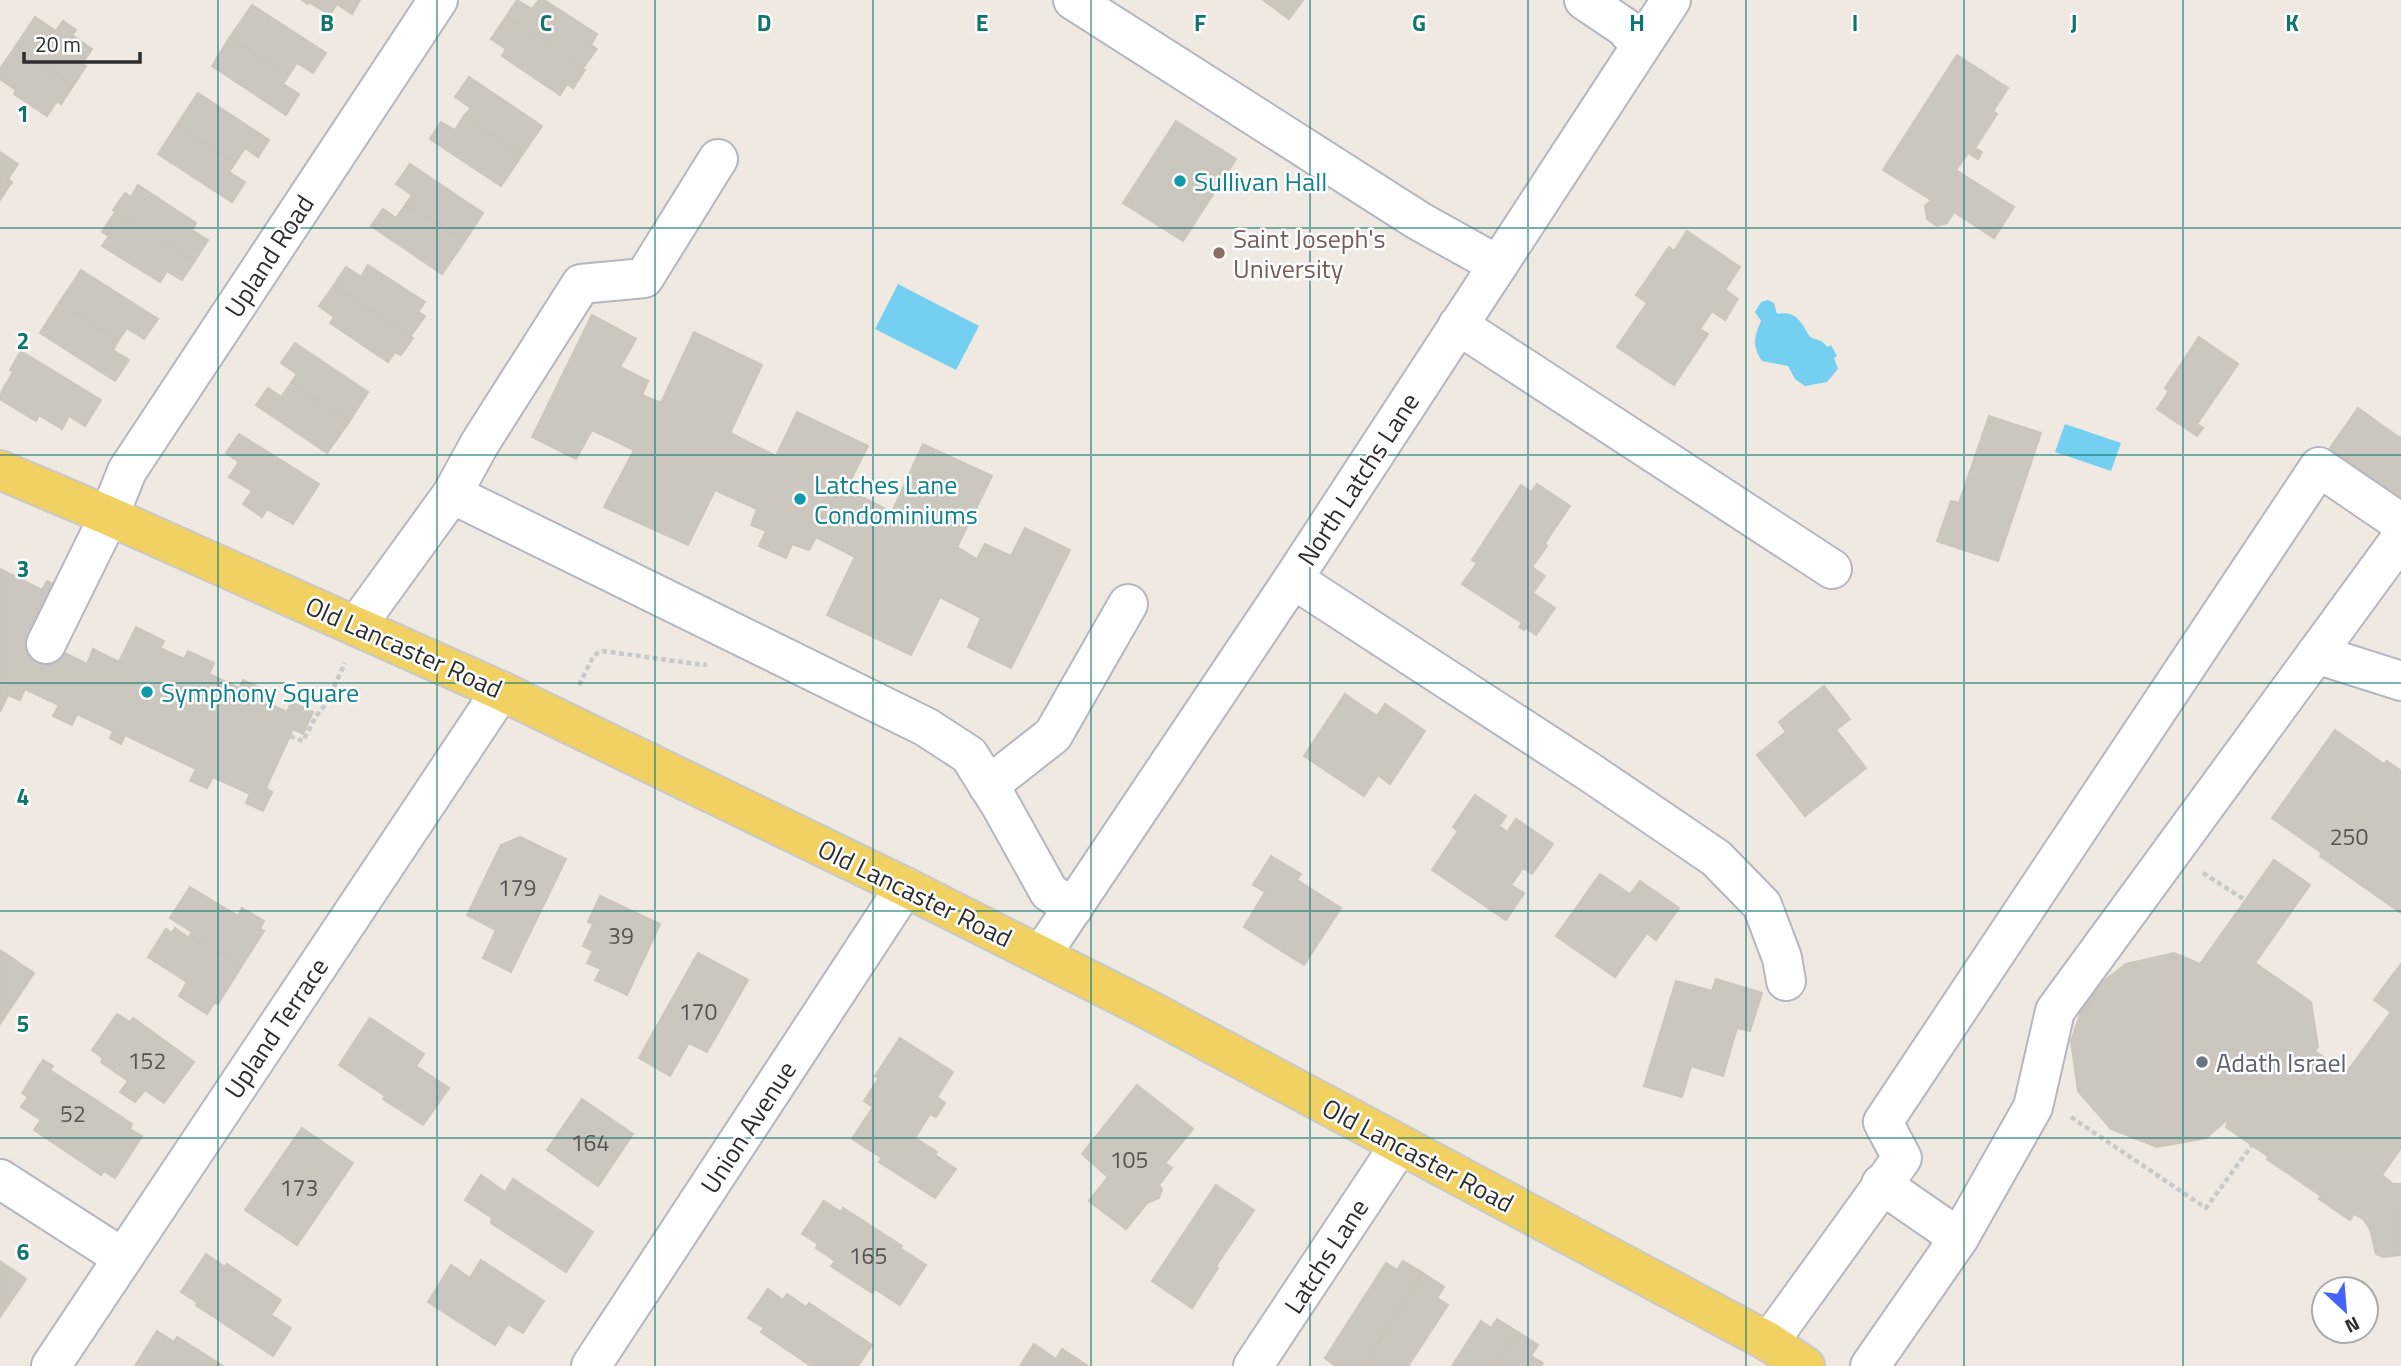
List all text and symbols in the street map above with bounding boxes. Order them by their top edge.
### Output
text: B [320,5,334,40]
text: C [540,5,552,40]
text: D [757,5,771,40]
text: E [976,5,988,40]
text: F [1194,5,1206,40]
text: G [1412,5,1426,40]
text: H [1629,5,1645,40]
text: I [1852,5,1858,40]
text: J [2071,5,2077,40]
text: K [2285,5,2299,40]
scale bar [24,21,140,65]
text: 20 m [35,28,81,60]
text: 1 [17,96,29,131]
place label: Sullivan Hall [1194,162,1327,201]
marker: Sullivan Hall [1172,173,1188,189]
street label: Upland Road [215,187,323,325]
place label: Saint Joseph's University [1233,219,1386,288]
marker: Saint Joseph's University [1211,245,1227,261]
text: 2 [17,323,29,358]
street label: North Latchs Lane [1287,385,1429,573]
place label: Latches Lane Condominiums [814,465,978,534]
marker: Latches Lane Condominiums [792,491,808,507]
text: 3 [17,551,29,586]
street label: Old Lancaster Road [299,586,509,708]
place label: Symphony Square [161,673,359,712]
marker: Symphony Square [139,684,155,700]
text: 4 [17,779,29,814]
house number: 250 [2330,819,2368,854]
street label: Old Lancaster Road [811,829,1019,957]
house number: 179 [498,870,536,905]
house number: 39 [608,918,634,953]
street label: Upland Terrace [214,950,338,1106]
house number: 170 [679,994,717,1029]
text: 5 [17,1006,29,1041]
house number: 152 [128,1043,166,1078]
place label: Adath Israel [2216,1043,2347,1082]
street label: Union Avenue [690,1053,806,1201]
marker: Adath Israel [2194,1054,2210,1070]
street label: Old Lancaster Road [1315,1088,1521,1222]
house number: 52 [60,1096,86,1131]
house number: 164 [571,1125,609,1160]
house number: 105 [1110,1142,1148,1177]
house number: 173 [280,1170,318,1205]
street label: Latchs Lane [1274,1191,1378,1321]
text: 6 [17,1234,30,1269]
house number: 165 [849,1238,887,1273]
north arrow [2310,1275,2380,1345]
text: N [2340,1310,2365,1342]

